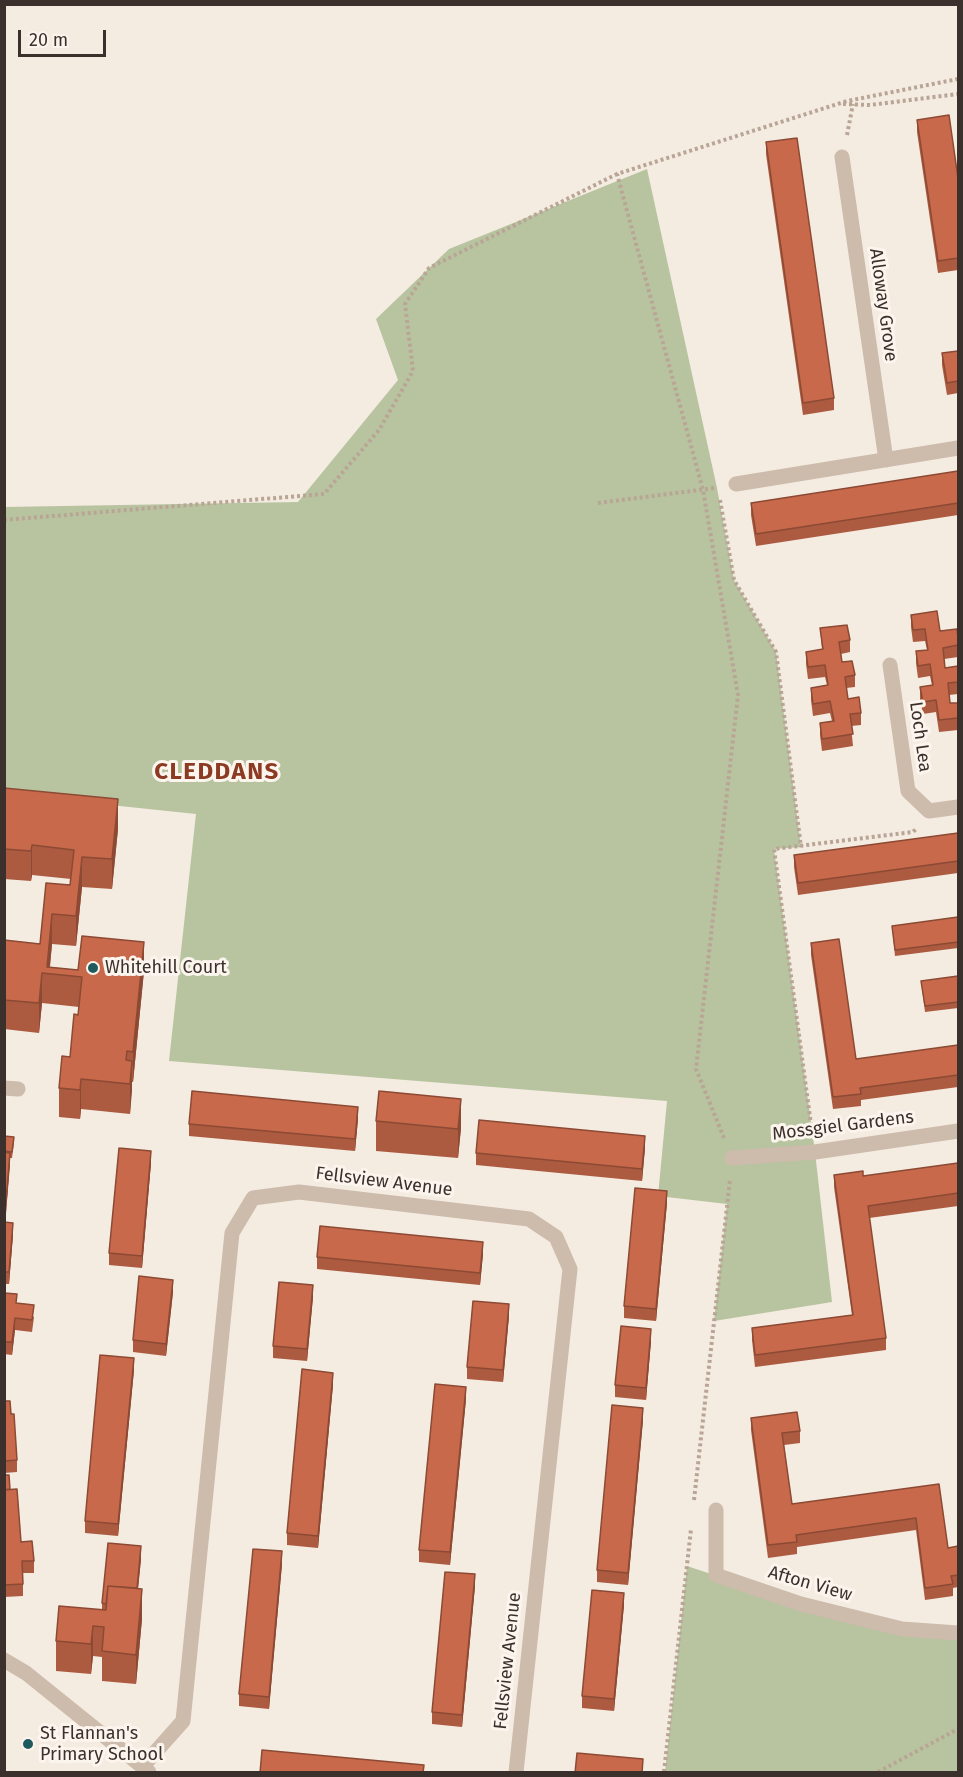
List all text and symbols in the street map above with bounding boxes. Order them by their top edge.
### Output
scale bar [21,18,110,56]
text: 20 m [29,29,68,51]
street label: Alloway Grove [864,247,902,363]
street label: Loch Lea [904,700,936,774]
district label: CLEDDANS [154,758,280,786]
place label: Whitehill Court [105,957,227,979]
marker: Whitehill Court [86,961,100,975]
street label: Mossgiel Gardens [771,1107,915,1145]
street label: Fellsview Avenue [314,1163,454,1201]
street label: Afton View [766,1562,854,1606]
street label: Fellsview Avenue [490,1591,526,1731]
place label: St Flannan's Primary School [40,1723,163,1766]
marker: St Flannan's Primary School [21,1737,35,1751]

